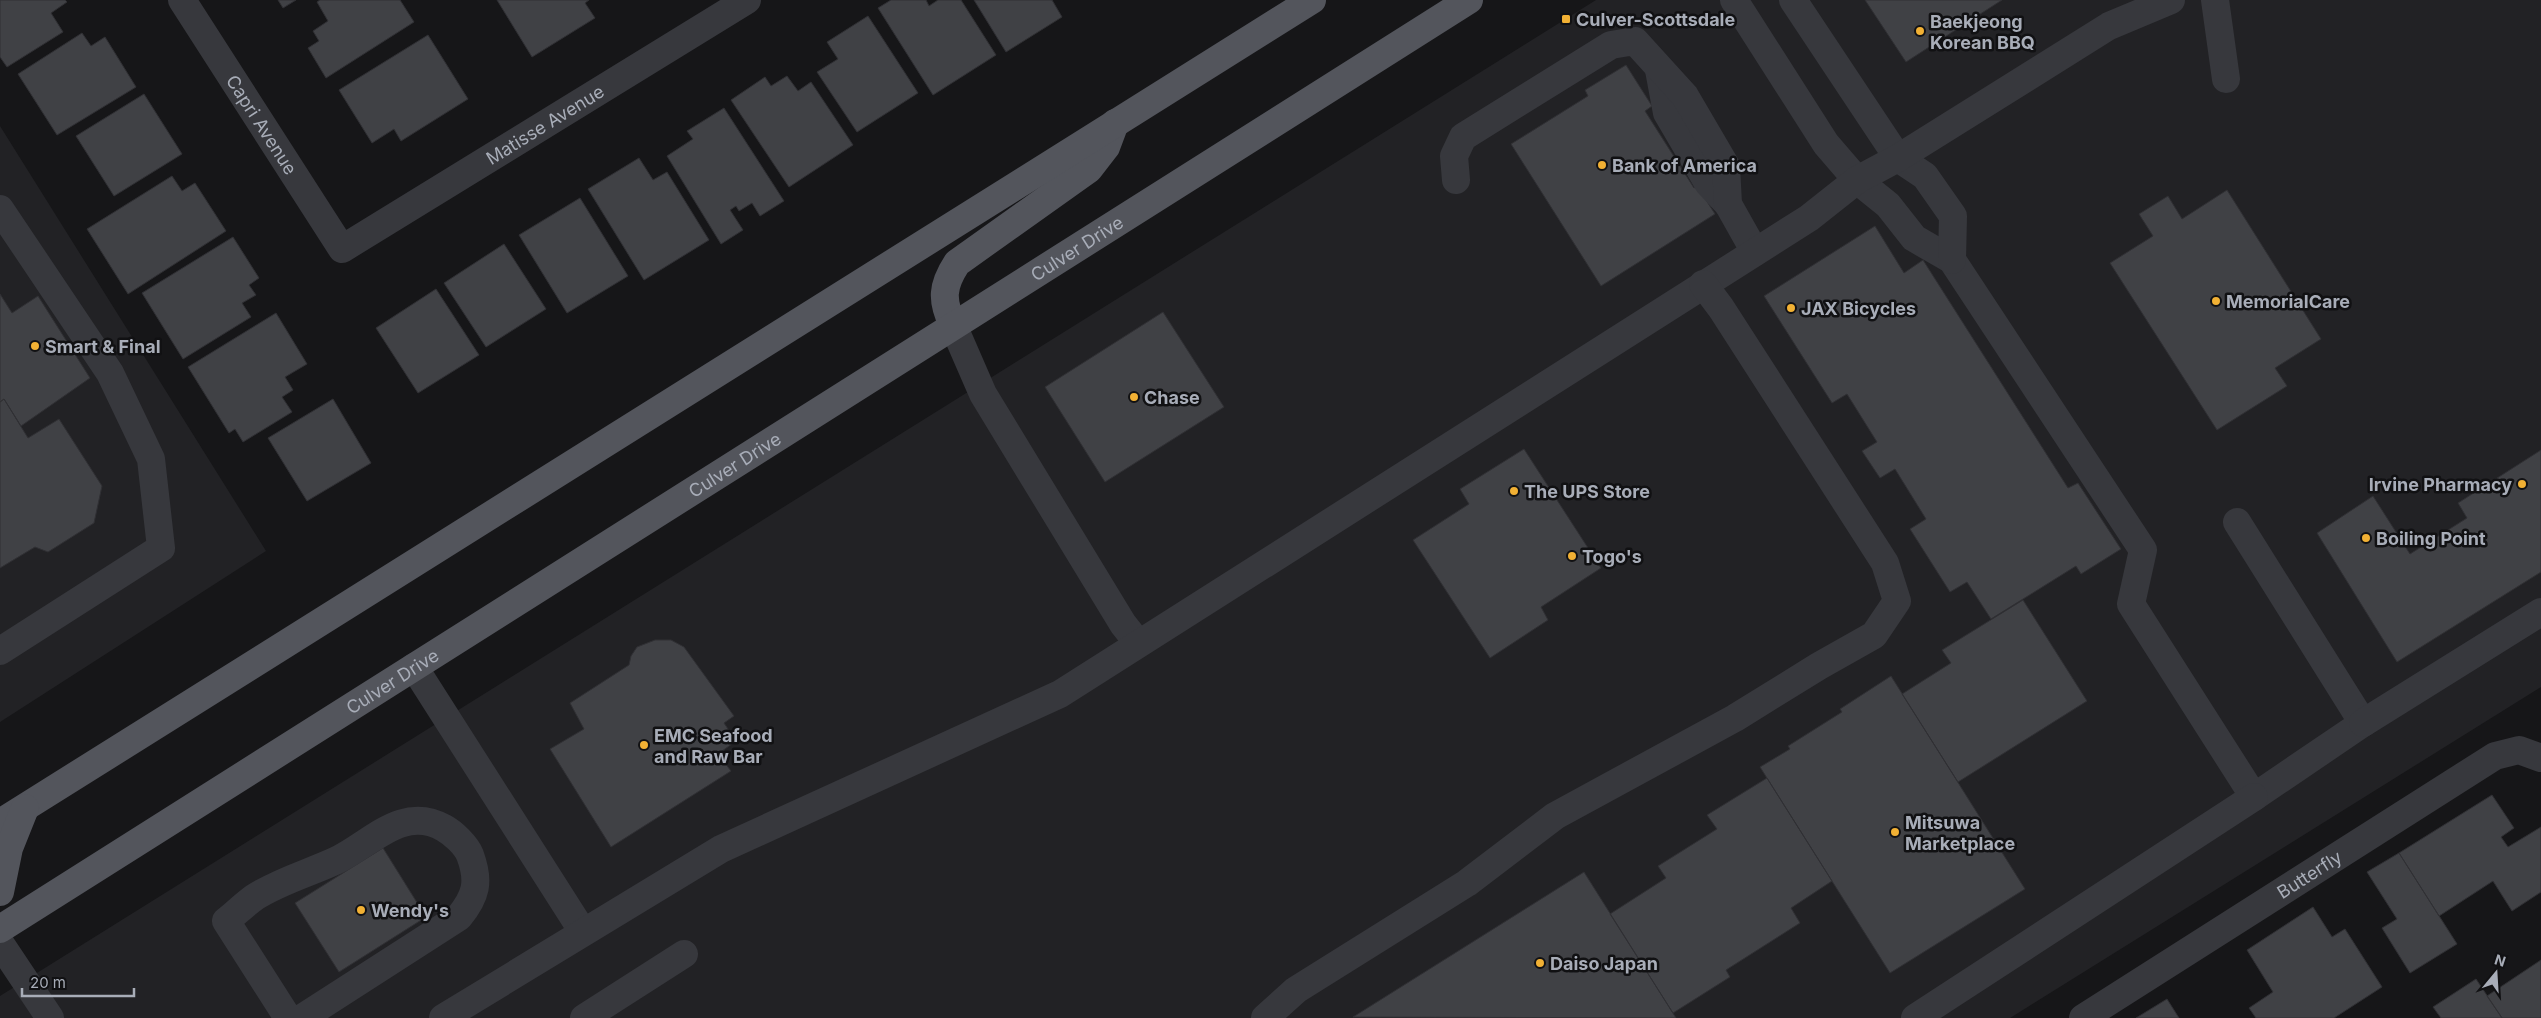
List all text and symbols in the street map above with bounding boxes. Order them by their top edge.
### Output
place label: Culver-Scottsdale [1576,9,1735,30]
place label: Baekjeong Korean BBQ [1930,11,2035,53]
marker: Culver-Scottsdale [1560,13,1572,25]
marker: Baekjeong Korean BBQ [1914,25,1926,37]
street label: Capri Avenue [222,71,302,178]
street label: Matisse Avenue [482,80,608,168]
place label: Bank of America [1612,155,1757,176]
marker: Bank of America [1596,159,1608,171]
street label: Culver Drive [1027,211,1127,285]
place label: MemorialCare [2226,291,2350,312]
marker: MemorialCare [2210,295,2222,307]
place label: JAX Bicycles [1801,298,1916,319]
marker: JAX Bicycles [1785,302,1797,314]
place label: Smart & Final [45,336,161,357]
marker: Smart & Final [29,340,41,352]
place label: Chase [1144,387,1200,408]
marker: Chase [1128,391,1140,403]
street label: Culver Drive [684,428,784,501]
place label: Irvine Pharmacy [2369,474,2512,495]
marker: Irvine Pharmacy [2516,478,2528,490]
place label: The UPS Store [1524,481,1650,502]
marker: The UPS Store [1508,485,1520,497]
place label: Boiling Point [2376,528,2486,549]
marker: Boiling Point [2360,532,2372,544]
place label: Togo's [1582,546,1642,567]
marker: Togo's [1566,550,1578,562]
street label: Culver Drive [342,644,442,718]
place label: EMC Seafood and Raw Bar [654,725,773,767]
marker: EMC Seafood and Raw Bar [638,739,650,751]
place label: Mitsuwa Marketplace [1905,812,2015,854]
marker: Mitsuwa Marketplace [1889,826,1901,838]
street label: Butterfly [2273,846,2345,902]
place label: Wendy's [371,900,449,921]
marker: Wendy's [355,904,367,916]
north arrow [2471,948,2521,998]
text: N [2492,950,2508,970]
place label: Daiso Japan [1550,953,1658,974]
marker: Daiso Japan [1534,957,1546,969]
scale bar [22,966,135,998]
text: 20 m [30,973,66,992]

